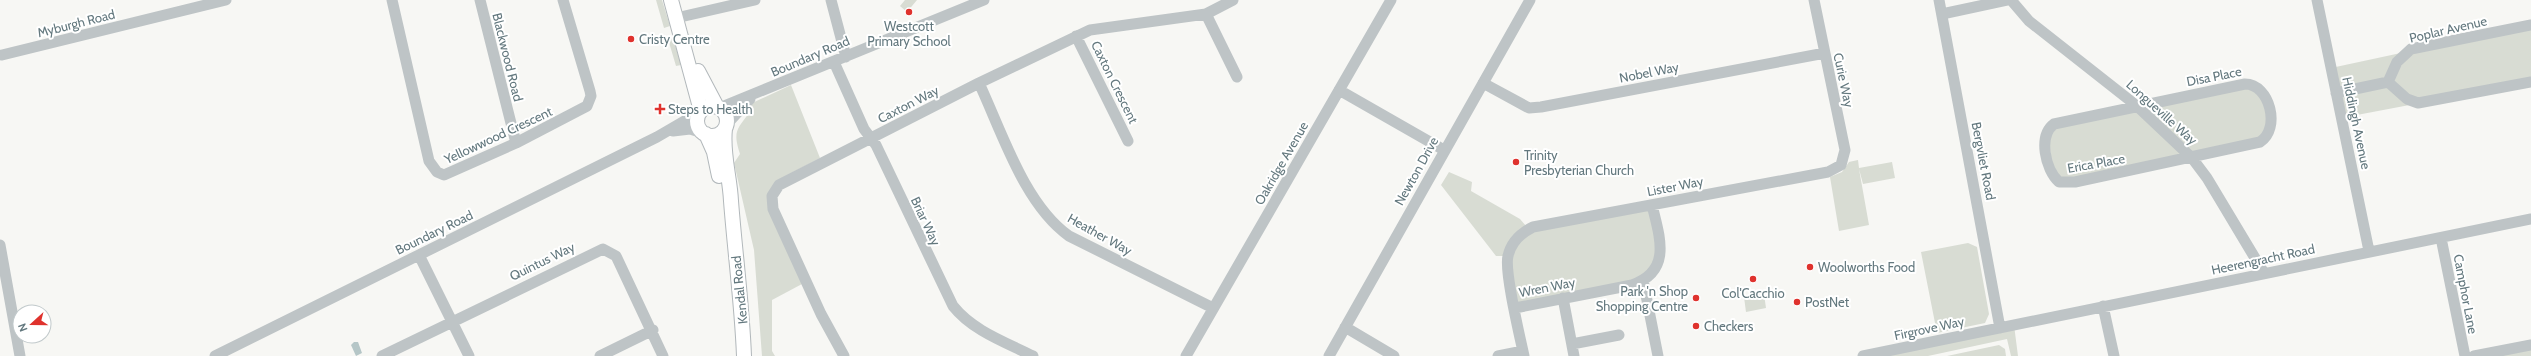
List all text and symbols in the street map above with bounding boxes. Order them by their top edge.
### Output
street label: Myburgh Road [35,6,117,40]
marker: Westcott Primary School [904,7,914,17]
street label: Blackwood Road [489,11,527,103]
street label: Poplar Avenue [2408,12,2489,46]
place label: Westcott Primary School [867,18,951,49]
place label: Cristy Centre [639,31,710,47]
street label: Boundary Road [768,32,852,80]
marker: Cristy Centre [626,34,636,44]
street label: Caxton Crescent [1088,38,1142,126]
street label: Curie Way [1830,51,1858,109]
street label: Nobel Way [1618,58,1681,86]
street label: Disa Place [2185,63,2243,89]
street label: Hiddingh Avenue [2339,75,2375,171]
street label: Longueville Way [2123,76,2201,148]
street label: Caxton Way [875,82,942,126]
place label: Steps to Health [668,101,753,117]
street label: Yellowwood Crescent [441,103,555,167]
marker: Steps to Health [655,104,665,114]
street label: Oakridge Avenue [1251,118,1311,207]
street label: Bergvliet Road [1969,121,1999,201]
street label: Newton Drive [1391,134,1442,208]
place label: Trinity Presbyterian Church [1524,147,1634,178]
street label: Erica Place [2066,150,2126,176]
marker: Trinity Presbyterian Church [1511,157,1521,167]
street label: Lister Way [1645,173,1705,199]
street label: Briar Way [908,194,944,248]
street label: Boundary Road [393,206,475,258]
street label: Heather Way [1065,210,1135,258]
street label: Quintus Way [507,238,578,284]
street label: Heerengracht Road [2210,240,2316,278]
street label: Camphor Lane [2450,253,2482,336]
street label: Kendal Road [727,255,751,325]
place label: Woolworths Food [1818,259,1915,275]
marker: Woolworths Food [1805,262,1815,272]
street label: Wren Way [1517,274,1577,300]
marker: Col'Cacchio [1748,274,1758,284]
place label: Park 'n Shop Shopping Centre [1596,283,1688,314]
place label: Col'Cacchio [1721,285,1785,301]
marker: Park 'n Shop Shopping Centre [1691,293,1701,303]
place label: PostNet [1805,294,1850,310]
marker: PostNet [1792,297,1802,307]
north arrow [12,304,52,344]
street label: Firgrove Way [1893,313,1966,343]
place label: Checkers [1704,318,1754,334]
text: N [15,321,31,334]
marker: Checkers [1691,321,1701,331]

